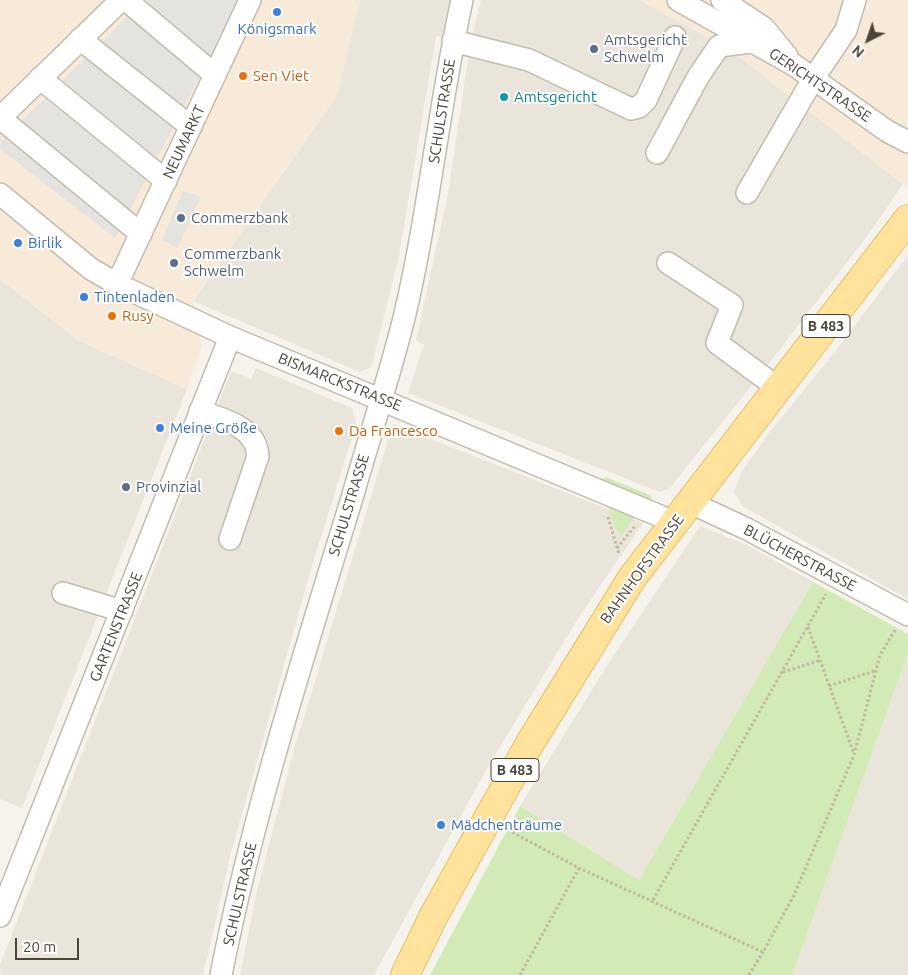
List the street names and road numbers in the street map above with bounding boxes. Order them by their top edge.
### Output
street label: GERICHTSTRASSE [765,44,875,126]
street label: SCHULSTRASSE [425,57,459,165]
street label: NEUMARKT [159,102,209,182]
road number: B 483 [802,314,850,338]
street label: BISMARCKSTRASSE [276,349,404,415]
street label: SCHULSTRASSE [325,452,373,558]
street label: BAHNHOFSTRASSE [596,511,688,627]
street label: BLÜCHERSTRASSE [741,521,859,595]
street label: GARTENSTRASSE [86,570,146,684]
road number: B 483 [491,758,539,782]
street label: SCHULSTRASSE [219,840,261,948]

